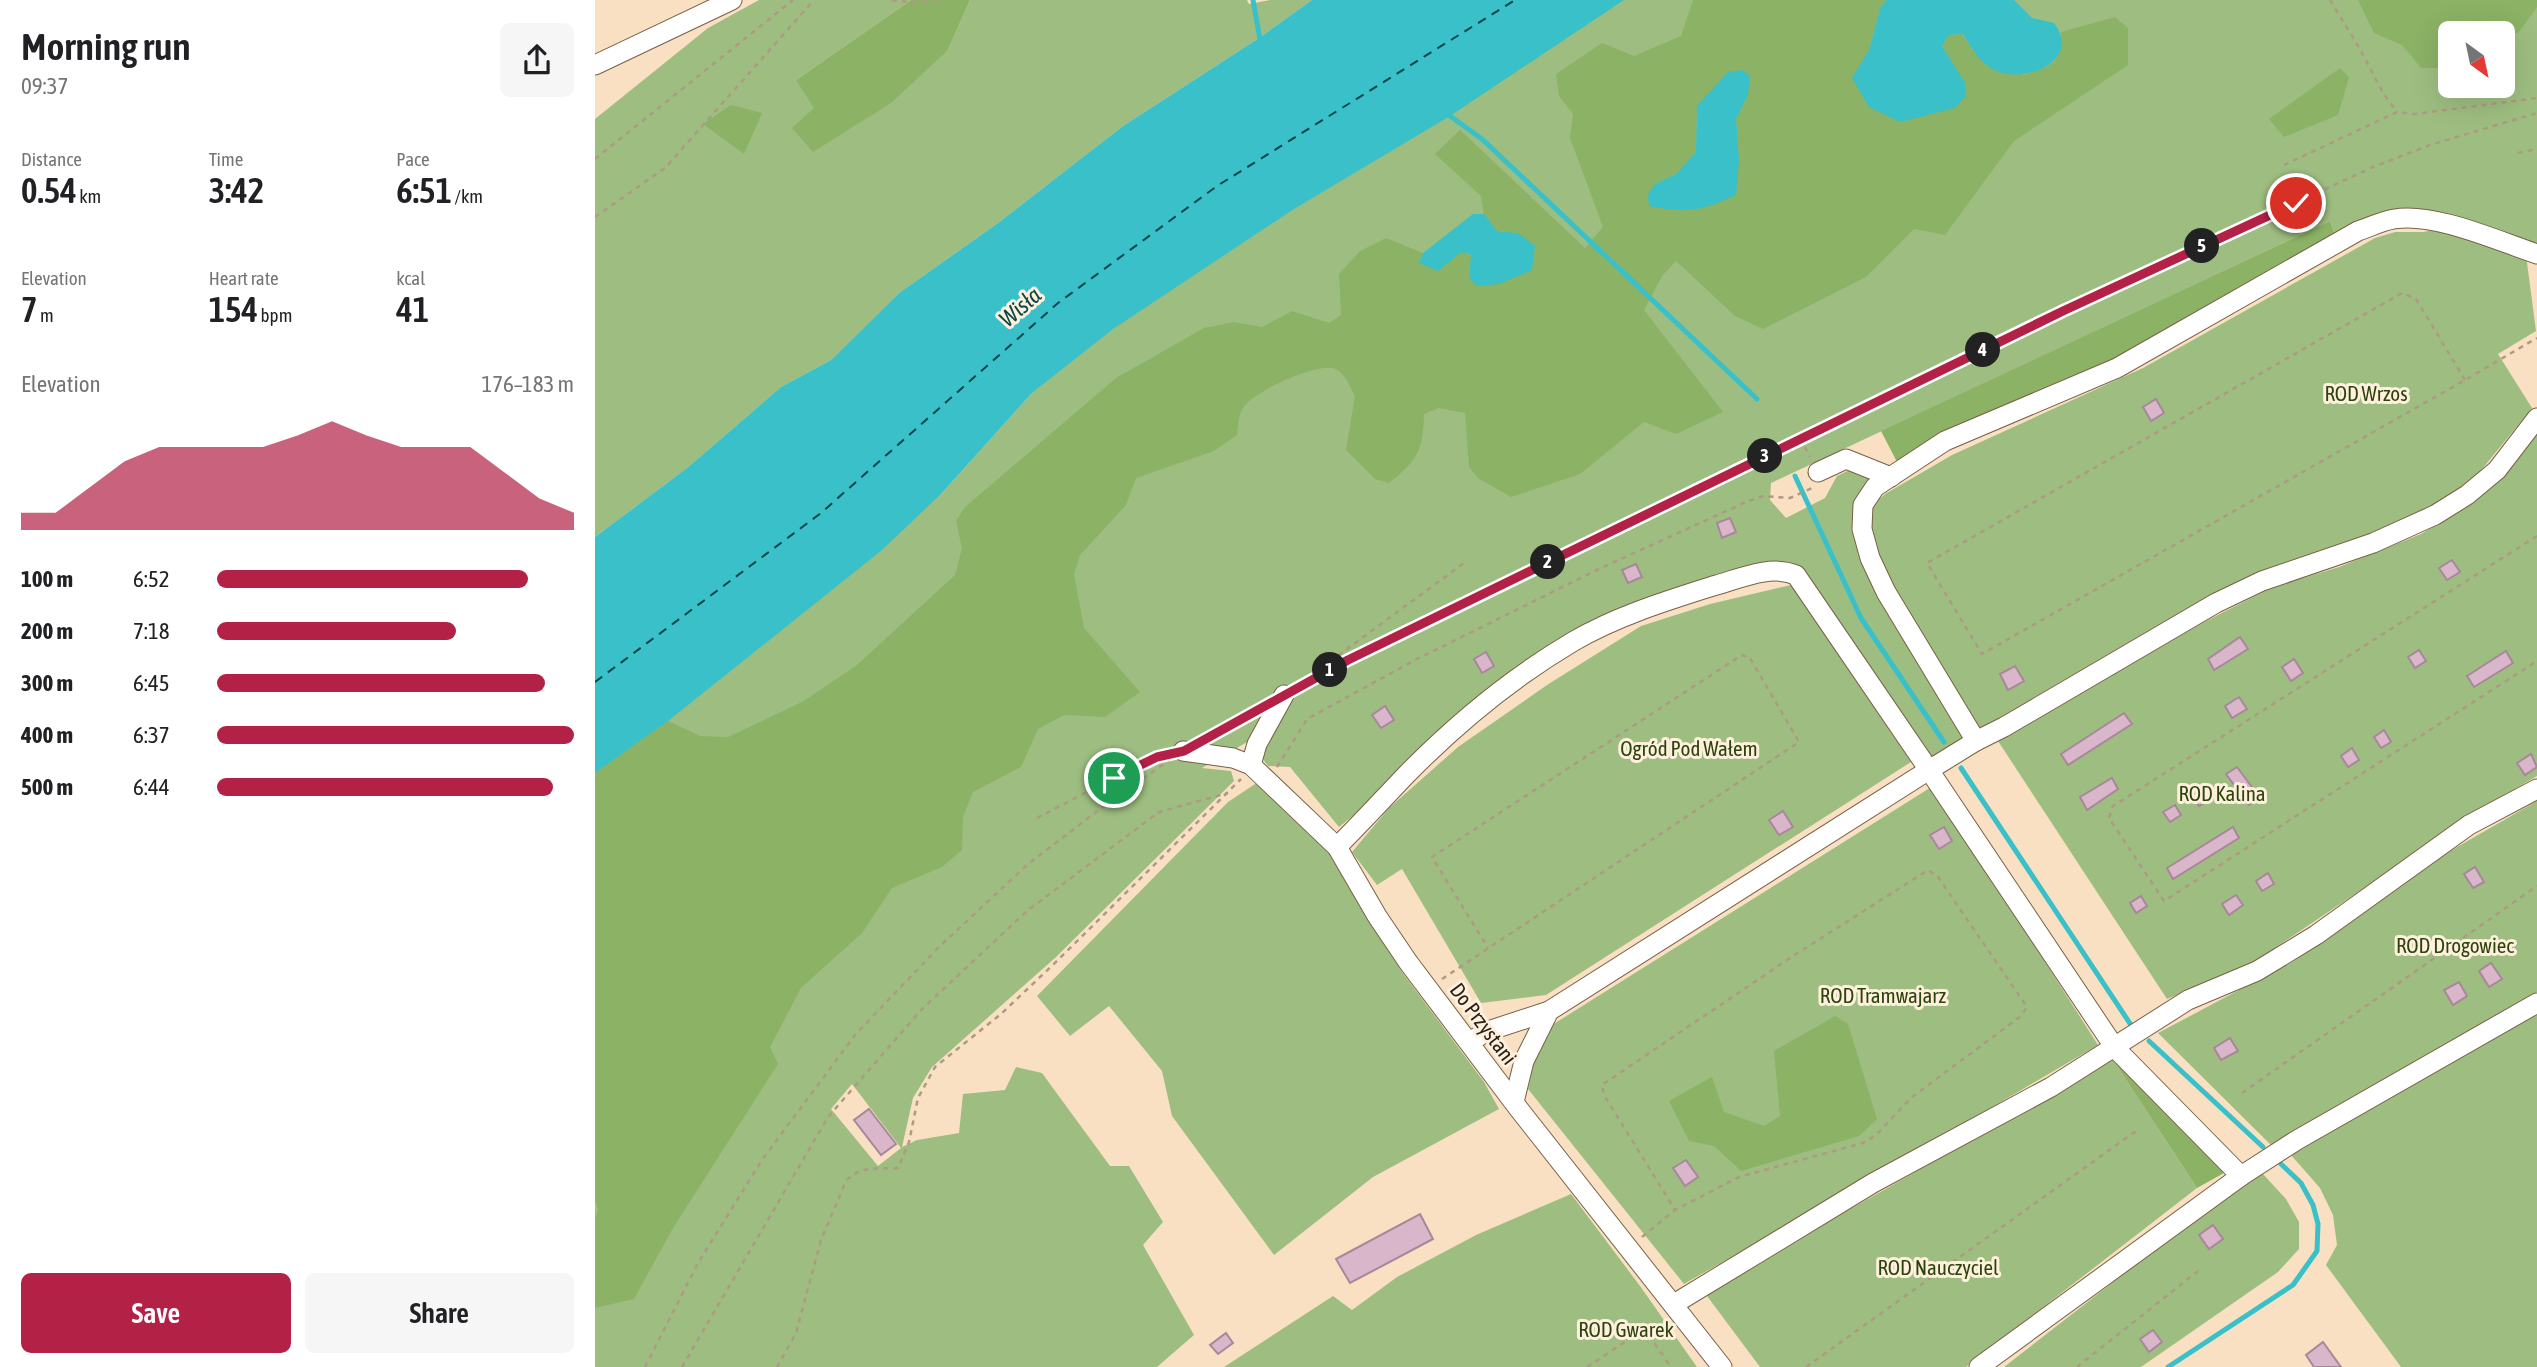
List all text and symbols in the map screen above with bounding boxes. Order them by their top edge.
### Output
north arrow [2438,21,2515,98]
map controls [2438,21,2515,98]
button: share [500,23,574,97]
text: Morning run [21,25,191,68]
text: 09:37 [21,73,68,99]
text: Distance [21,148,82,170]
text: Time [209,148,243,170]
text: Pace [396,148,430,170]
text: 0.54 [21,170,77,210]
text: 3:42 [209,170,264,210]
text: 6:51 [396,170,452,210]
pin [2266,173,2326,233]
icon: check [2277,184,2315,222]
text: km [77,185,101,207]
text: /km [452,185,483,207]
pin: 5 [2185,229,2219,264]
text: 5 [2197,234,2206,256]
text: Elevation [21,267,87,289]
text: Heart rate [209,267,279,289]
text: kcal [396,267,425,289]
water label: Wisła [994,282,1046,332]
text: 7 [21,289,37,329]
text: 154 [209,289,258,329]
text: 41 [396,289,429,329]
text: m [37,304,54,326]
text: bpm [258,304,292,326]
pin: 4 [1965,332,2001,368]
text: 4 [1978,338,1987,360]
text: Elevation [21,371,101,397]
text: 176–183 m [481,371,574,397]
park label: ROD Wrzos [2324,381,2408,405]
pin: 3 [1747,438,1783,474]
text: 3 [1760,444,1769,466]
pin: 2 [1531,544,1565,580]
text: 2 [1543,550,1552,572]
text: 100 m [21,566,73,592]
text: 6:52 [133,566,170,592]
text: 200 m [21,618,73,644]
text: 7:18 [133,618,170,644]
pin: 1 [1313,652,1347,688]
text: 1 [1325,658,1334,680]
text: 300 m [21,670,73,696]
text: 6:45 [133,670,170,696]
text: 400 m [21,722,73,748]
text: 6:37 [133,722,170,748]
park label: Ogród Pod Wałem [1620,736,1758,760]
pin [1084,748,1144,808]
icon: arrive [1095,759,1133,797]
text: 500 m [21,774,73,800]
text: 6:44 [133,774,170,800]
park label: ROD Kalina [2178,781,2266,805]
park label: ROD Drogowiec [2396,933,2514,957]
street label: Do Przystani [1445,978,1522,1069]
park label: ROD Tramwajarz [1820,983,1947,1007]
park label: ROD Nauczyciel [1878,1255,1999,1279]
button: Save [21,1273,291,1353]
button: Share [305,1273,574,1353]
park label: ROD Gwarek [1578,1317,1674,1341]

